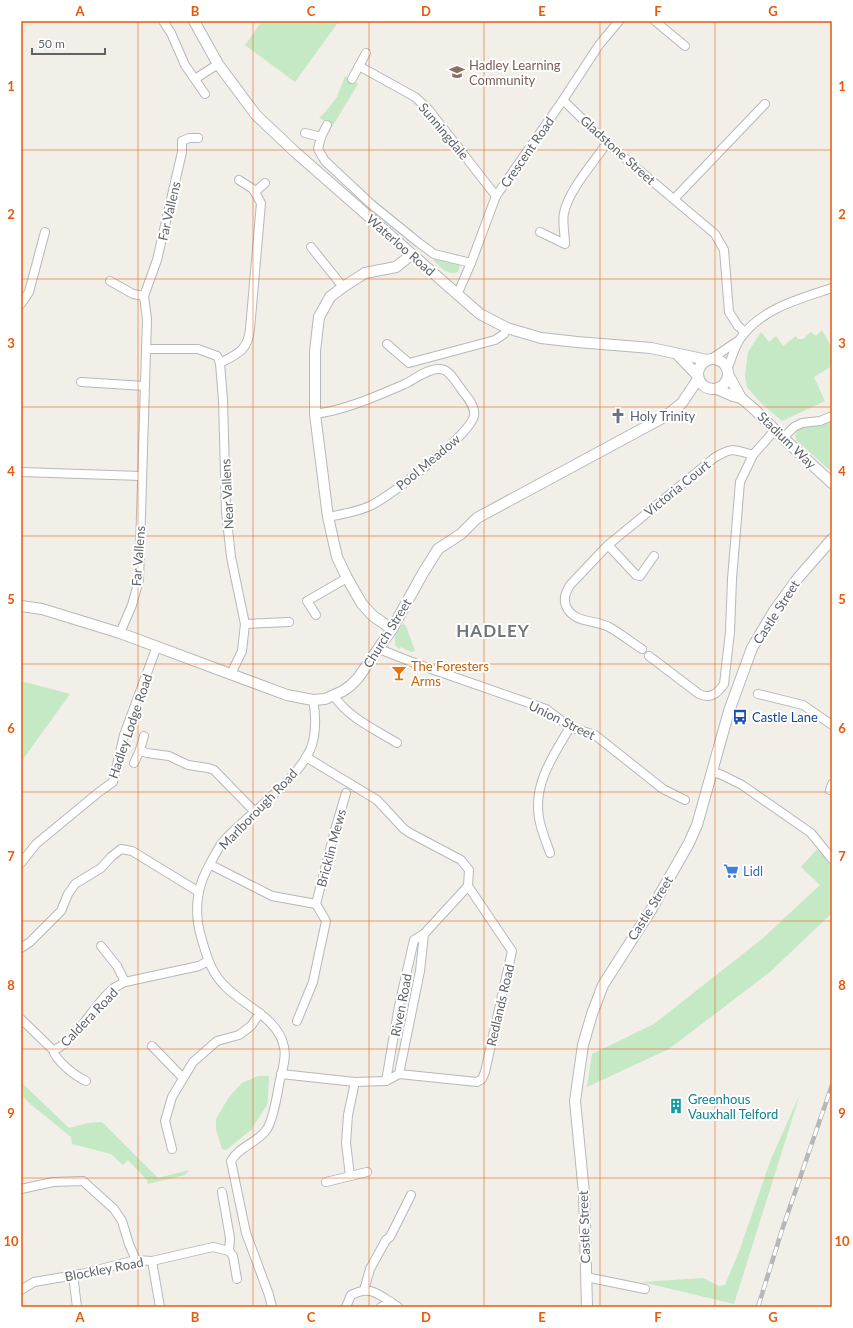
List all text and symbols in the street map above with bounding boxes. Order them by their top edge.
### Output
text: A [74,3,85,19]
text: B [191,3,200,19]
text: C [307,3,316,19]
text: D [421,3,431,19]
text: E [538,3,546,19]
text: F [654,3,662,19]
text: G [768,3,778,19]
scale bar [32,30,105,56]
text: 50 m [38,36,65,51]
place label: Hadley Learning Community [469,57,561,88]
school or university icon: Hadley Learning Community [448,63,466,81]
text: 1 [7,78,15,94]
text: 1 [838,78,846,94]
street label: Sunningdale [416,99,473,163]
street label: Gladstone Street [577,112,659,188]
street label: Crescent Road [497,114,557,190]
street label: Far Vallens [154,179,184,242]
text: 2 [7,206,15,222]
text: 2 [838,206,846,222]
street label: Waterloo Road [364,211,438,279]
text: 3 [7,335,15,351]
text: 3 [838,335,846,351]
church icon: Holy Trinity [609,407,627,425]
place label: Holy Trinity [630,408,696,424]
street label: Stadium Way [754,408,820,472]
street label: Pool Meadow [393,431,463,493]
street label: Victoria Court [641,456,714,519]
street label: Near Vallens [217,458,237,530]
text: 4 [7,463,15,479]
text: 4 [838,463,846,479]
street label: Far Vallens [128,525,148,587]
street label: Castle Street [749,577,803,647]
text: 5 [7,591,15,607]
text: 5 [838,591,846,607]
street label: Church Street [359,595,415,671]
district label: HADLEY [456,620,530,641]
place label: The Foresters Arms [411,658,489,689]
bar icon: The Foresters Arms [390,664,408,682]
street label: Hadley Lodge Road [105,672,155,780]
street label: Union Street [526,697,598,743]
bus stop icon: Castle Lane [731,708,749,726]
place label: Castle Lane [752,709,818,725]
text: 6 [7,720,15,736]
text: 6 [838,720,846,736]
street label: Marlborough Road [215,765,301,853]
street label: Bricklin Mews [313,807,349,889]
text: 7 [7,848,15,864]
text: 7 [838,848,846,864]
supermarket icon: Lidl [722,862,740,880]
place label: Lidl [743,863,763,879]
street label: Castle Street [624,873,676,943]
street label: Redlands Road [483,962,517,1048]
street label: Riven Road [387,972,415,1038]
text: 8 [7,977,15,993]
text: 8 [838,977,846,993]
street label: Caldera Road [57,984,121,1050]
place label: Greenhous Vauxhall Telford [688,1091,778,1122]
building icon: Greenhous Vauxhall Telford [667,1097,685,1115]
text: 9 [7,1105,15,1121]
text: 9 [838,1105,846,1121]
street label: Castle Street [575,1190,593,1264]
text: 10 [3,1233,19,1249]
text: 10 [834,1233,850,1249]
street label: Blockley Road [63,1254,145,1284]
text: A [74,1309,85,1325]
text: B [191,1309,200,1325]
text: C [307,1309,316,1325]
text: D [421,1309,431,1325]
text: E [538,1309,546,1325]
text: F [654,1309,662,1325]
text: G [768,1309,778,1325]

